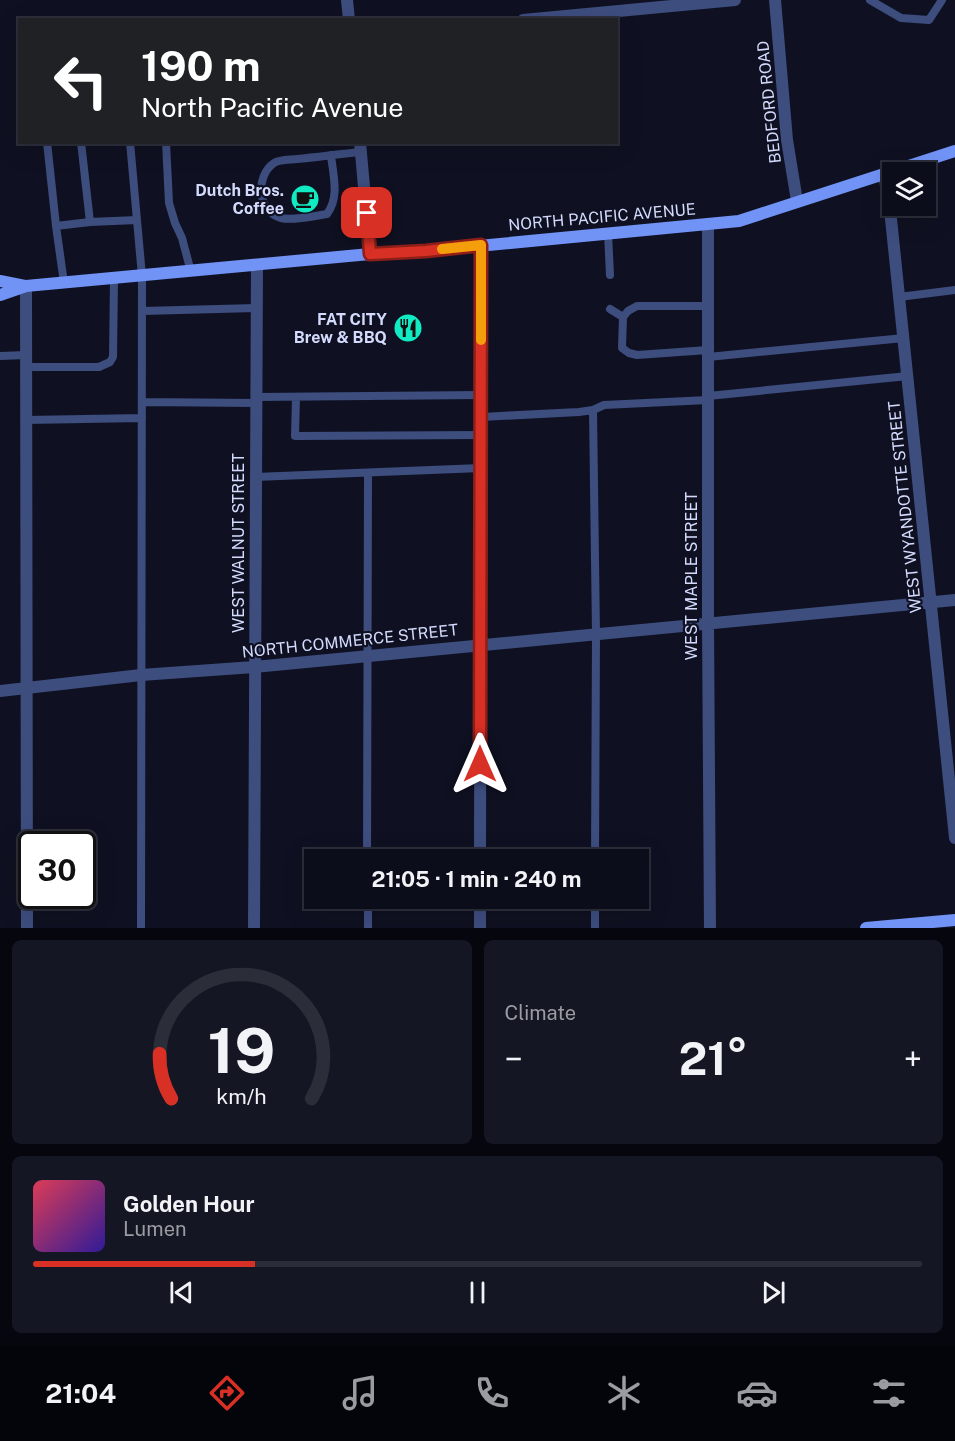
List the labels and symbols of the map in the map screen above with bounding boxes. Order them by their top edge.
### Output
street label: BEDFORD ROAD [753,40,785,164]
place label: Dutch Bros. Coffee [195,181,284,218]
cafe icon: Dutch Bros. Coffee [289,183,321,215]
pin [341,187,392,238]
street label: NORTH PACIFIC AVENUE [507,199,697,235]
place label: FAT CITY Brew & BBQ [294,310,387,347]
restaurant icon: FAT CITY Brew & BBQ [392,312,424,344]
street label: WEST WYANDOTTE STREET [884,399,926,614]
street label: WEST WALNUT STREET [229,453,248,633]
street label: WEST MAPLE STREET [682,491,701,660]
street label: NORTH COMMERCE STREET [241,620,460,662]
position arrow [448,732,512,796]
speed limit sign: 30 [18,831,96,909]

